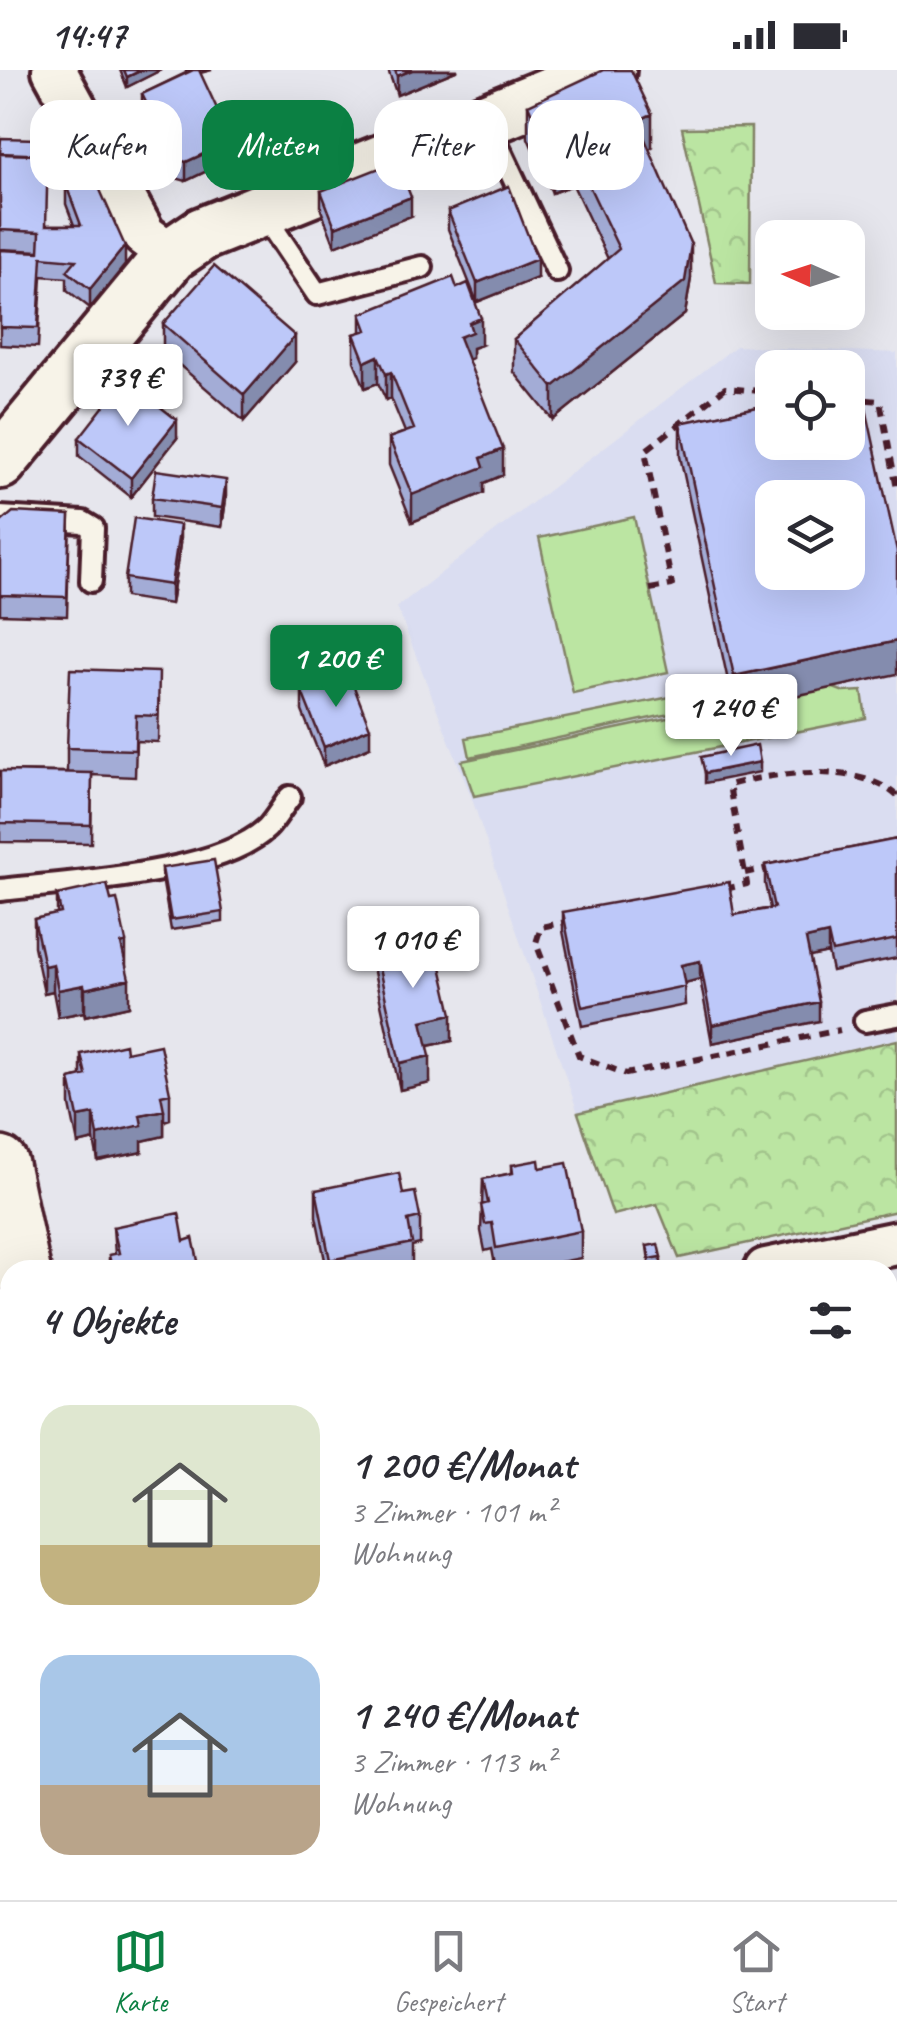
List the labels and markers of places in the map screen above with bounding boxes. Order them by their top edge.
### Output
pin: 739 € [58,344,198,429]
pin: 1 200 € [244,625,428,710]
pin: 1 240 € [639,674,823,759]
pin: 1 010 € [321,906,505,991]

